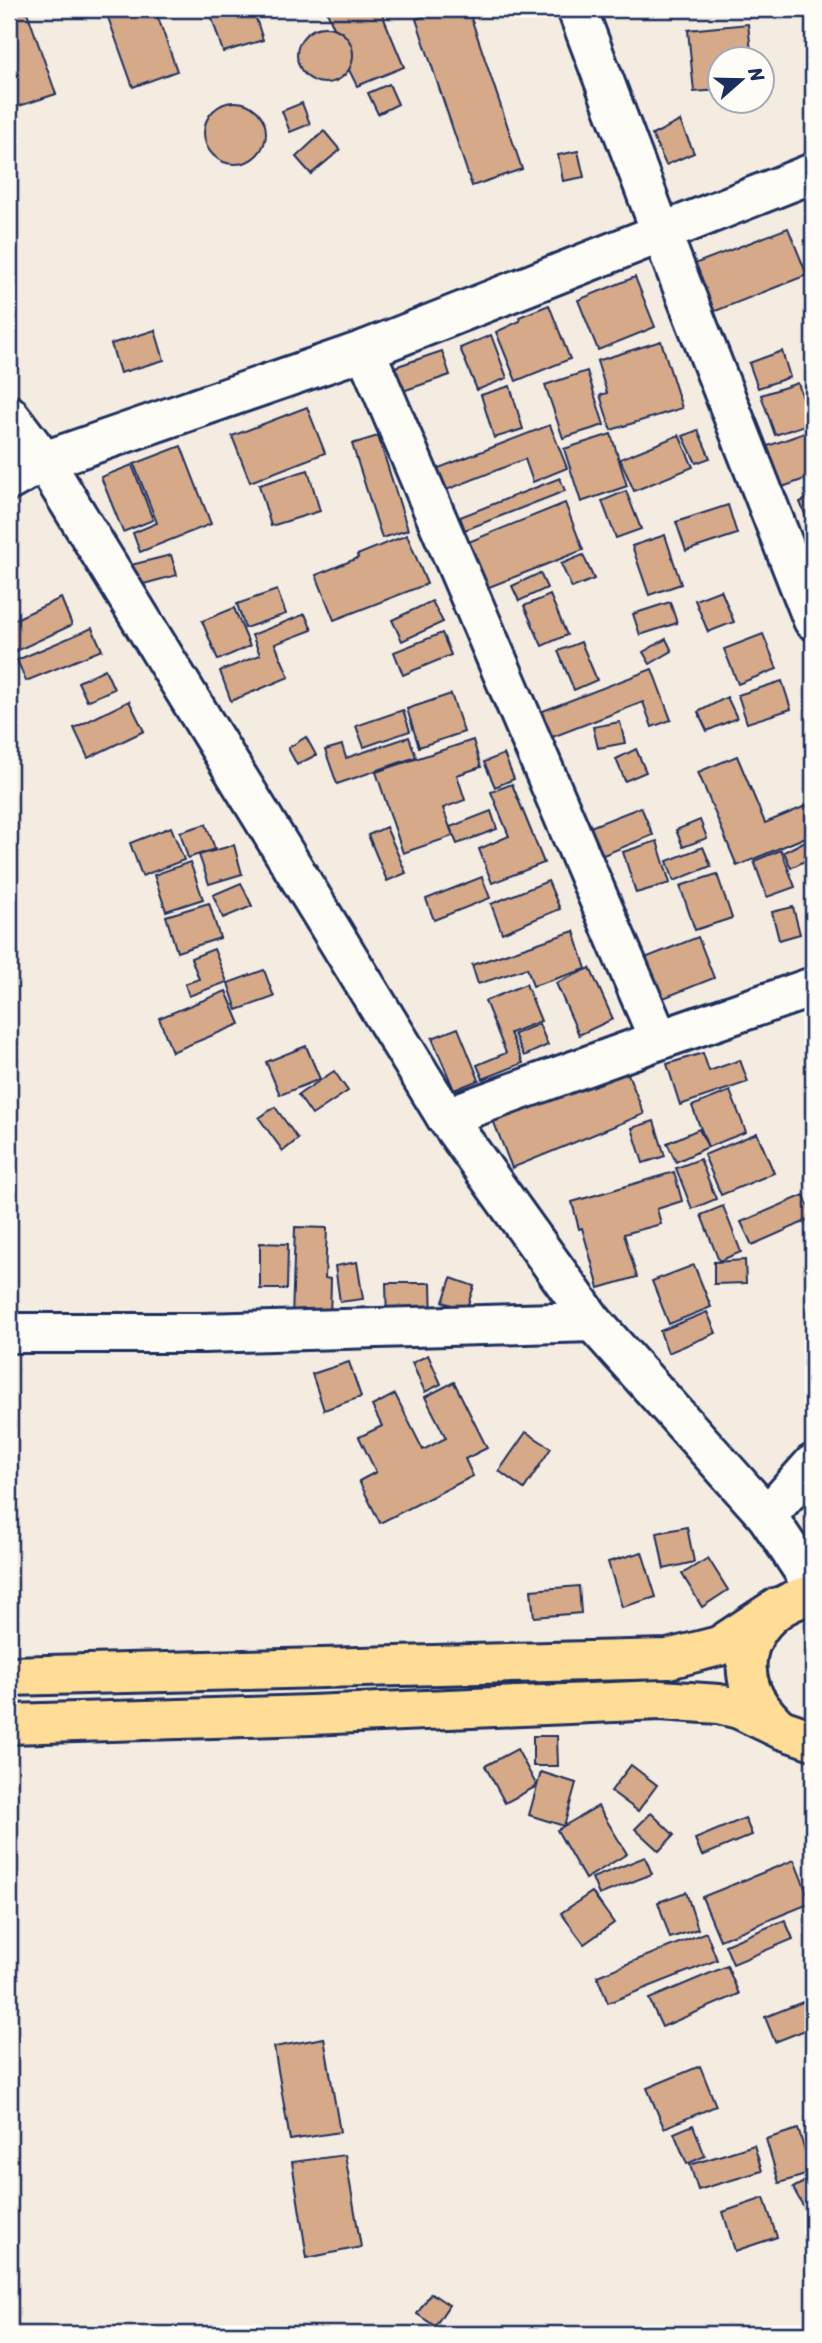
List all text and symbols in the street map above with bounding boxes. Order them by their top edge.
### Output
north arrow [706,46,776,116]
text: N [738,62,775,87]

